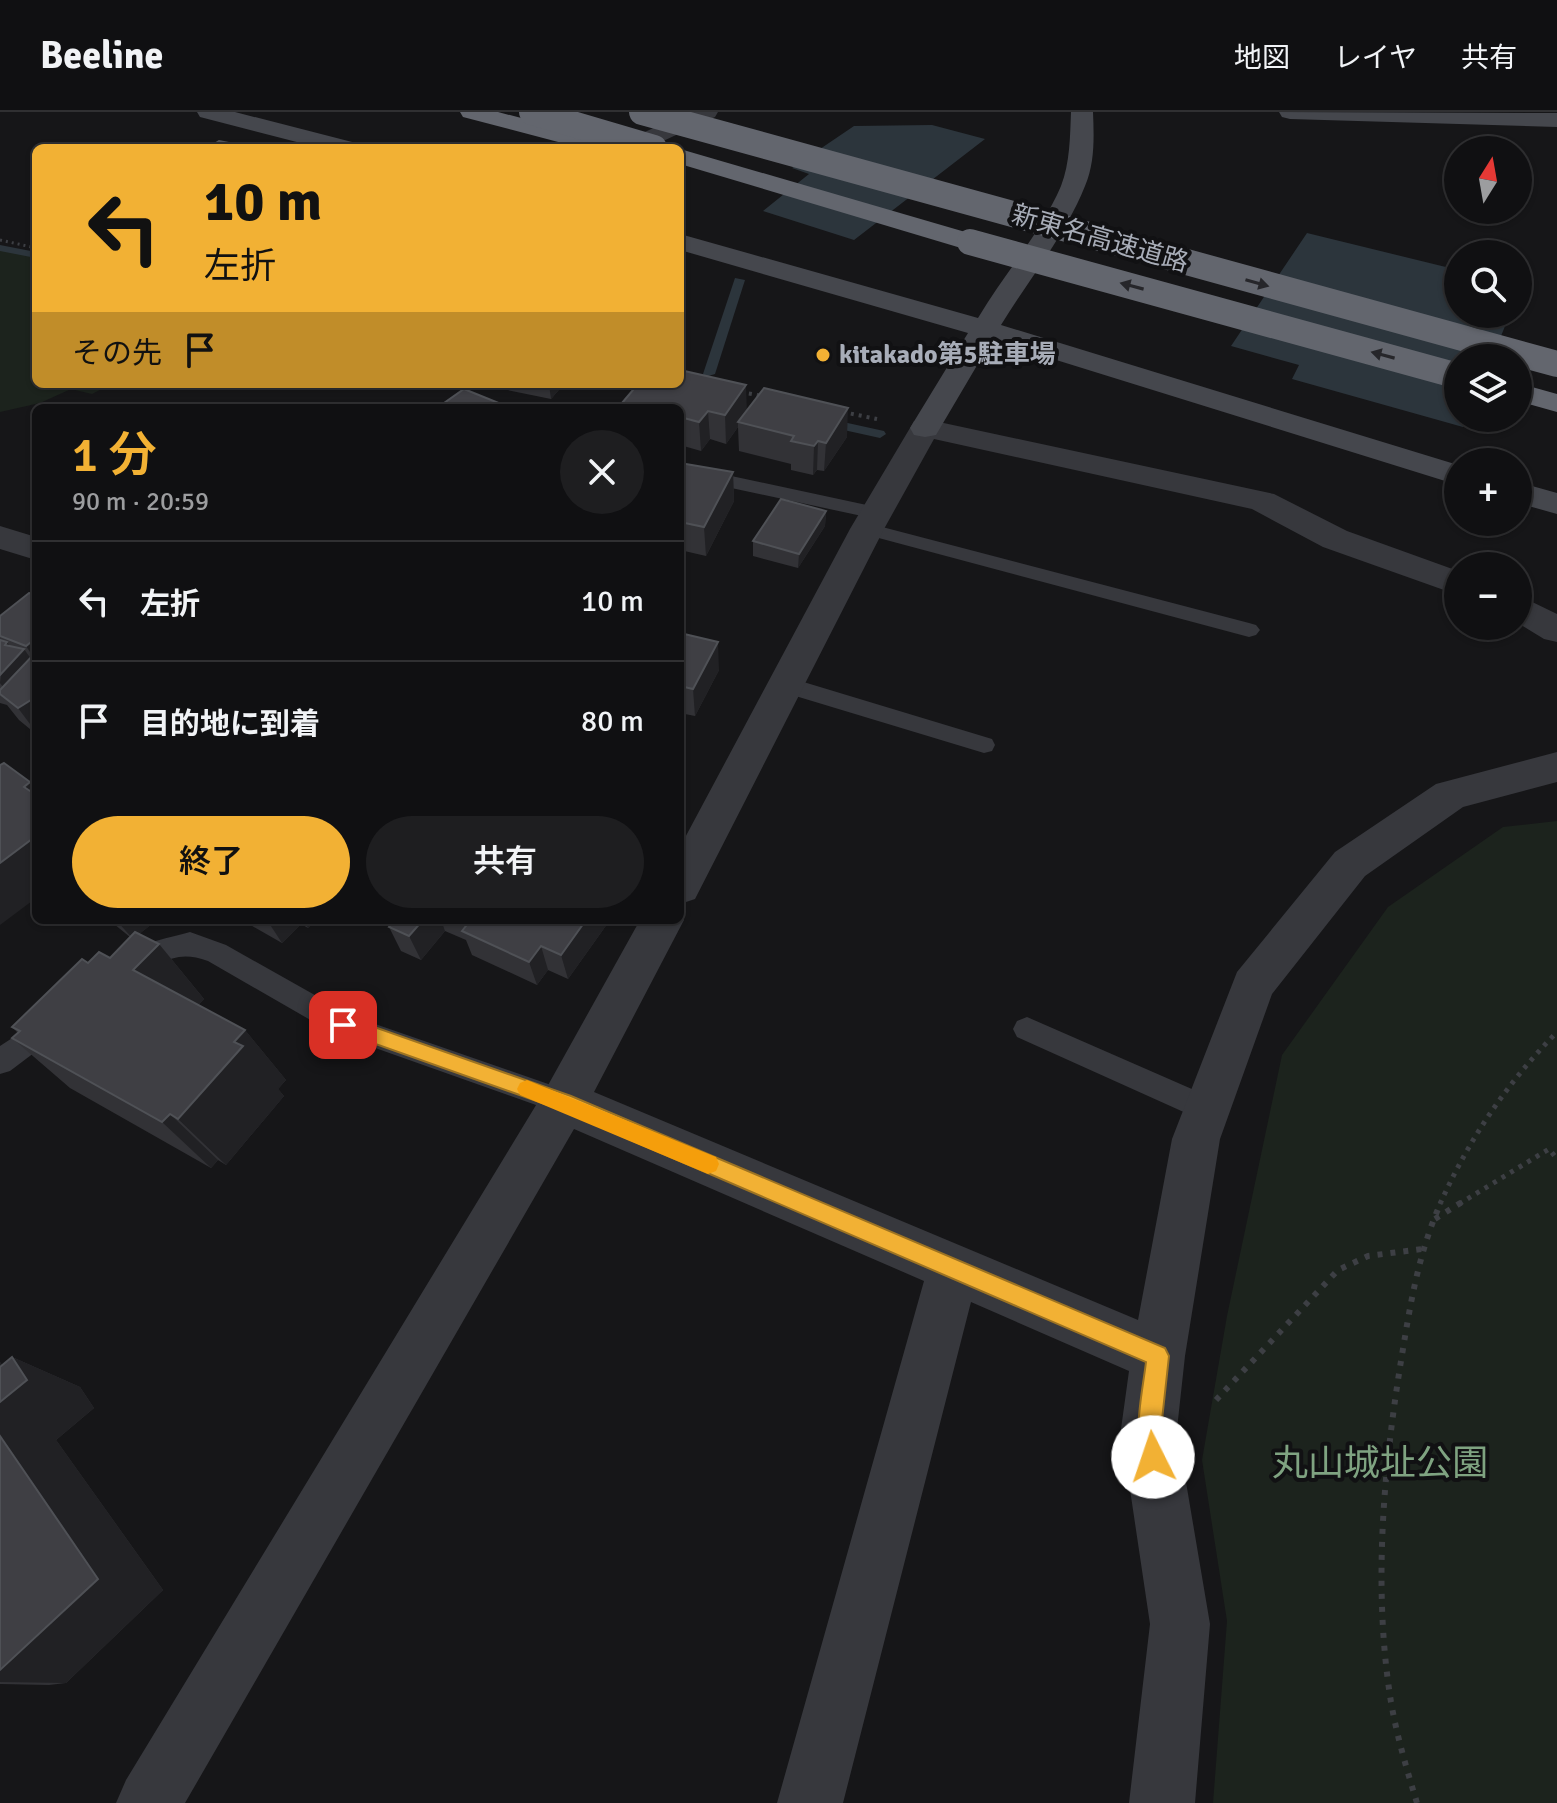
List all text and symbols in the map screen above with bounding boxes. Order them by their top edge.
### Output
text: Beeline [40,32,163,79]
text: 地図 [1234,41,1290,75]
text: レイヤ [1334,41,1417,75]
text: 共有 [1461,41,1517,75]
north arrow [1444,136,1532,224]
map controls [1444,136,1532,640]
text: 10 m [204,167,322,236]
icon: left [72,176,176,280]
street label: 新東名高速道路 [1008,199,1192,279]
button: search [1444,240,1532,328]
text: 左折 [204,244,276,289]
one-way arrow [1246,277,1270,290]
one-way arrow [1120,279,1144,292]
icon: arrive [178,328,222,372]
text: その先 [72,335,162,372]
place label: kitakado第5駐車場 [839,339,1056,371]
button: layers [1444,344,1532,432]
marker: kitakado第5駐車場 [814,346,832,364]
one-way arrow [1370,348,1394,361]
text: 1 分 [72,426,156,485]
button: close [560,430,644,514]
button: + [1444,448,1532,536]
text: 90 m · 20:59 [72,486,209,518]
button: − [1444,552,1532,640]
icon: left [72,579,116,623]
text: 10 m [581,583,644,620]
text: 左折 [140,586,200,623]
icon: arrive [72,699,116,743]
text: 80 m [581,703,644,740]
text: 目的地に到着 [140,706,320,743]
button: 終了 [72,816,350,908]
button: 共有 [366,816,644,908]
pin [309,991,377,1059]
icon: arrive [321,1003,365,1047]
position arrow [1111,1415,1195,1499]
park label: 丸山城址公園 [1272,1441,1488,1486]

